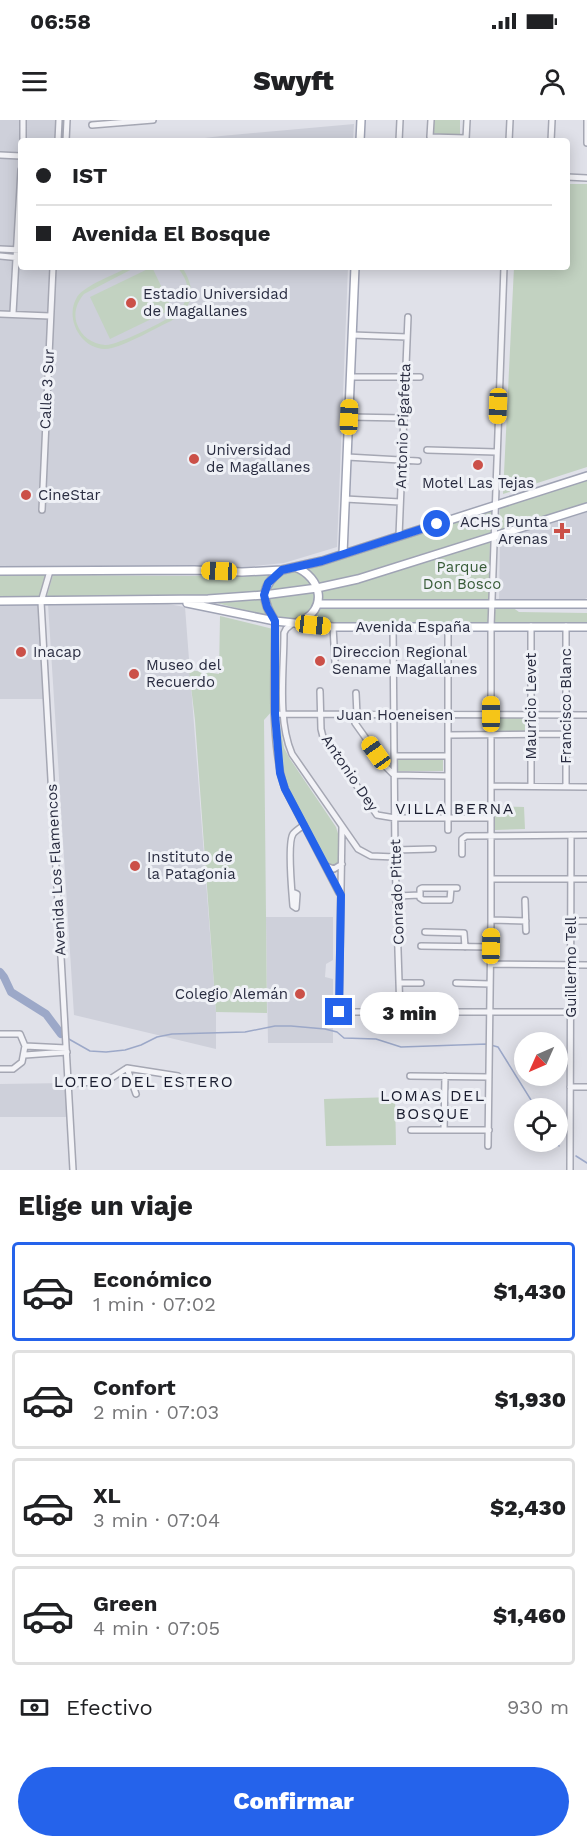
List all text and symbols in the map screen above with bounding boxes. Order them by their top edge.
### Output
text: 06:58 [30,9,91,34]
icon: menu [18,65,51,98]
text: Swyft [253,65,334,97]
icon: person [536,65,569,98]
text: IST [72,163,107,188]
text: Avenida El Bosque [72,221,270,246]
place label: Estadio Universidad de Magallanes [143,285,288,320]
marker: Estadio Universidad de Magallanes [124,296,138,310]
street label: Calle 3 Sur [36,348,58,430]
street label: Antonio Pigafetta [392,362,414,489]
car [488,388,508,424]
car [339,399,359,435]
place label: Universidad de Magallanes [206,441,310,476]
marker: Universidad de Magallanes [187,452,201,466]
marker: Motel Las Tejas [471,458,485,472]
place label: Motel Las Tejas [422,474,534,492]
place label: CineStar [38,486,101,504]
marker: CineStar [19,488,33,502]
route start [423,510,450,537]
place label: ACHS Punta Arenas [460,513,549,548]
marker: ACHS Punta Arenas [553,522,571,540]
park label: Parque Don Bosco [423,558,501,593]
car [201,561,237,581]
car [294,614,332,636]
street label: Avenida España [356,618,471,636]
place label: Inacap [33,643,81,661]
place label: Direccion Regional Sename Magallanes [332,643,477,678]
marker: Inacap [14,645,28,659]
street label: Francisco Blanc [557,648,575,764]
street label: Mauricio Levet [522,652,540,759]
marker: Direccion Regional Sename Magallanes [313,654,327,668]
place label: Museo del Recuerdo [146,656,222,691]
marker: Museo del Recuerdo [127,667,141,681]
car [482,696,500,732]
street label: Juan Hoeneisen [337,706,453,724]
street label: Antonio Dey [318,731,382,815]
car [358,733,394,773]
street label: Avenida Los Flamencos [42,783,69,957]
district label: VILLA BERNA [395,799,515,818]
street label: Conrado Pittet [386,838,408,945]
place label: Instituto de la Patagonia [147,848,236,883]
marker: Instituto de la Patagonia [128,859,142,873]
street label: Guillermo Tell [562,916,580,1018]
car [482,928,500,964]
place label: Colegio Alemán [175,985,288,1003]
marker: Colegio Alemán [293,987,307,1001]
callout: 3 min [360,991,459,1033]
route end [325,998,352,1025]
text: 3 min [382,1001,437,1025]
north arrow [514,1032,568,1086]
map controls [514,1032,568,1152]
district label: LOTEO DEL ESTERO [54,1072,234,1091]
district label: LOMAS DEL BOSQUE [380,1086,486,1123]
button: locate [514,1098,568,1152]
text: Elige un viaje [18,1190,193,1222]
icon: car [21,1265,75,1319]
text: Económico [93,1267,212,1292]
text: $1,430 [493,1279,566,1304]
text: 1 min · 07:02 [93,1292,216,1316]
icon: car [21,1373,75,1427]
text: Confort [93,1375,176,1400]
text: $1,930 [494,1387,566,1412]
text: 2 min · 07:03 [93,1400,219,1424]
icon: car [21,1481,75,1535]
text: XL [93,1483,121,1508]
text: $2,430 [490,1495,566,1520]
text: 3 min · 07:04 [93,1508,220,1532]
icon: car [21,1589,75,1643]
text: Green [93,1591,157,1616]
text: $1,460 [493,1603,566,1628]
text: 4 min · 07:05 [93,1616,220,1640]
icon: cash [18,1691,51,1724]
text: Efectivo [66,1695,153,1720]
text: 930 m [507,1695,569,1719]
button: Confirmar [18,1767,569,1836]

